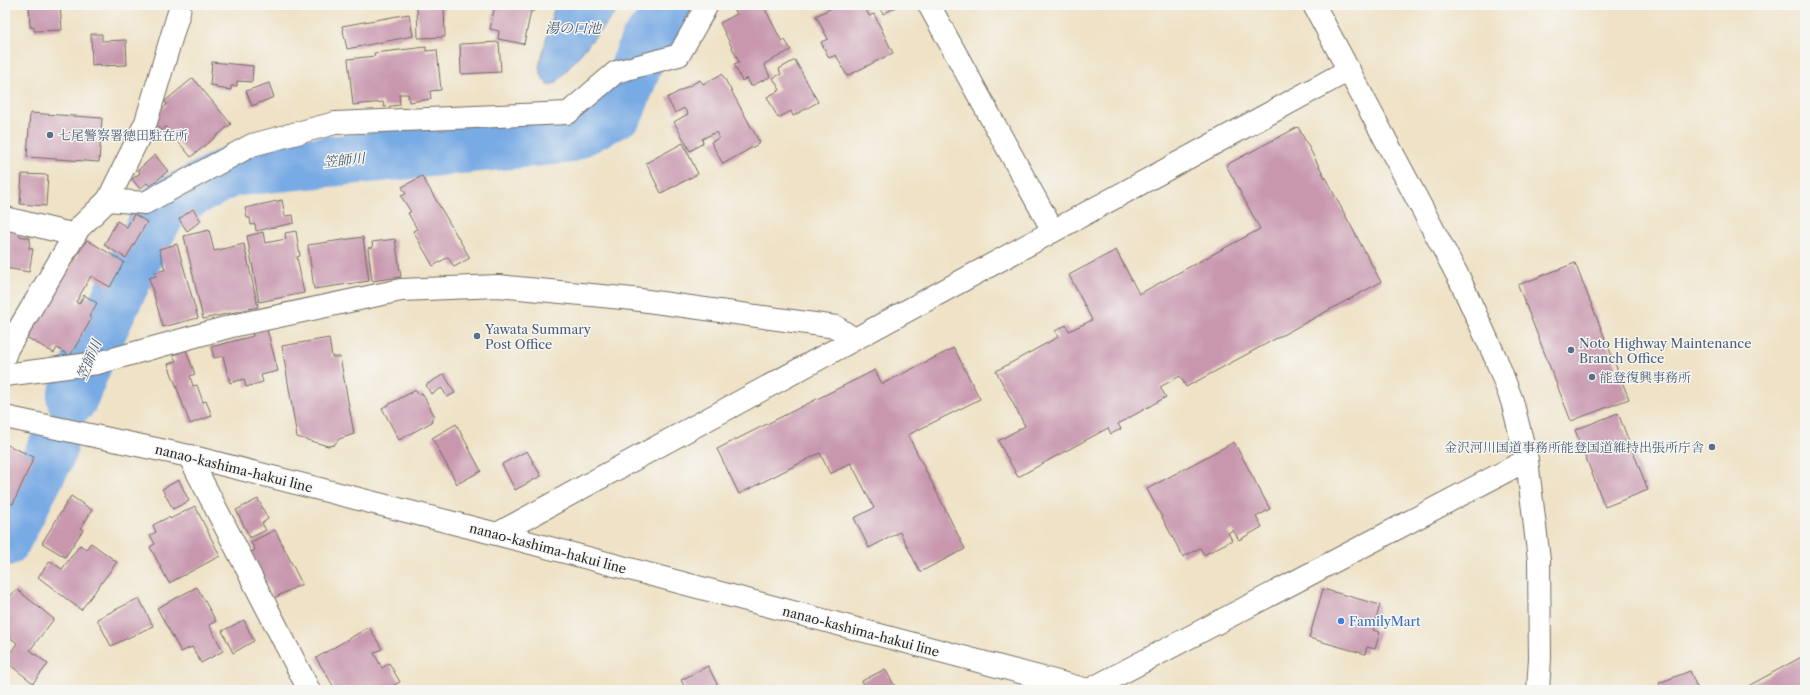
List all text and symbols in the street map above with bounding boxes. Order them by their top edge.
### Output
water label: 湯の口池 [545,19,603,37]
place label: 七尾警察署徳田駐在所 [58,127,188,143]
marker: 七尾警察署徳田駐在所 [45,130,55,140]
water label: 笠師川 [322,149,368,171]
place label: Yawata Summary Post Office [484,321,592,352]
marker: Yawata Summary Post Office [472,331,482,341]
water label: 笠師川 [73,335,106,383]
place label: Noto Highway Maintenance Branch Office [1579,335,1751,366]
marker: Noto Highway Maintenance Branch Office [1566,345,1576,355]
place label: 能登復興事務所 [1600,369,1691,385]
marker: 能登復興事務所 [1587,372,1597,382]
place label: 金沢河川国道事務所能登国道維持出張所庁舎 [1444,439,1704,455]
street label: nanao-kashima-hakui line [154,441,314,495]
marker: 金沢河川国道事務所能登国道維持出張所庁舎 [1707,442,1717,452]
street label: nanao-kashima-hakui line [468,519,628,577]
street label: nanao-kashima-hakui line [781,602,941,660]
place label: FamilyMart [1349,613,1421,629]
marker: FamilyMart [1336,616,1346,626]

